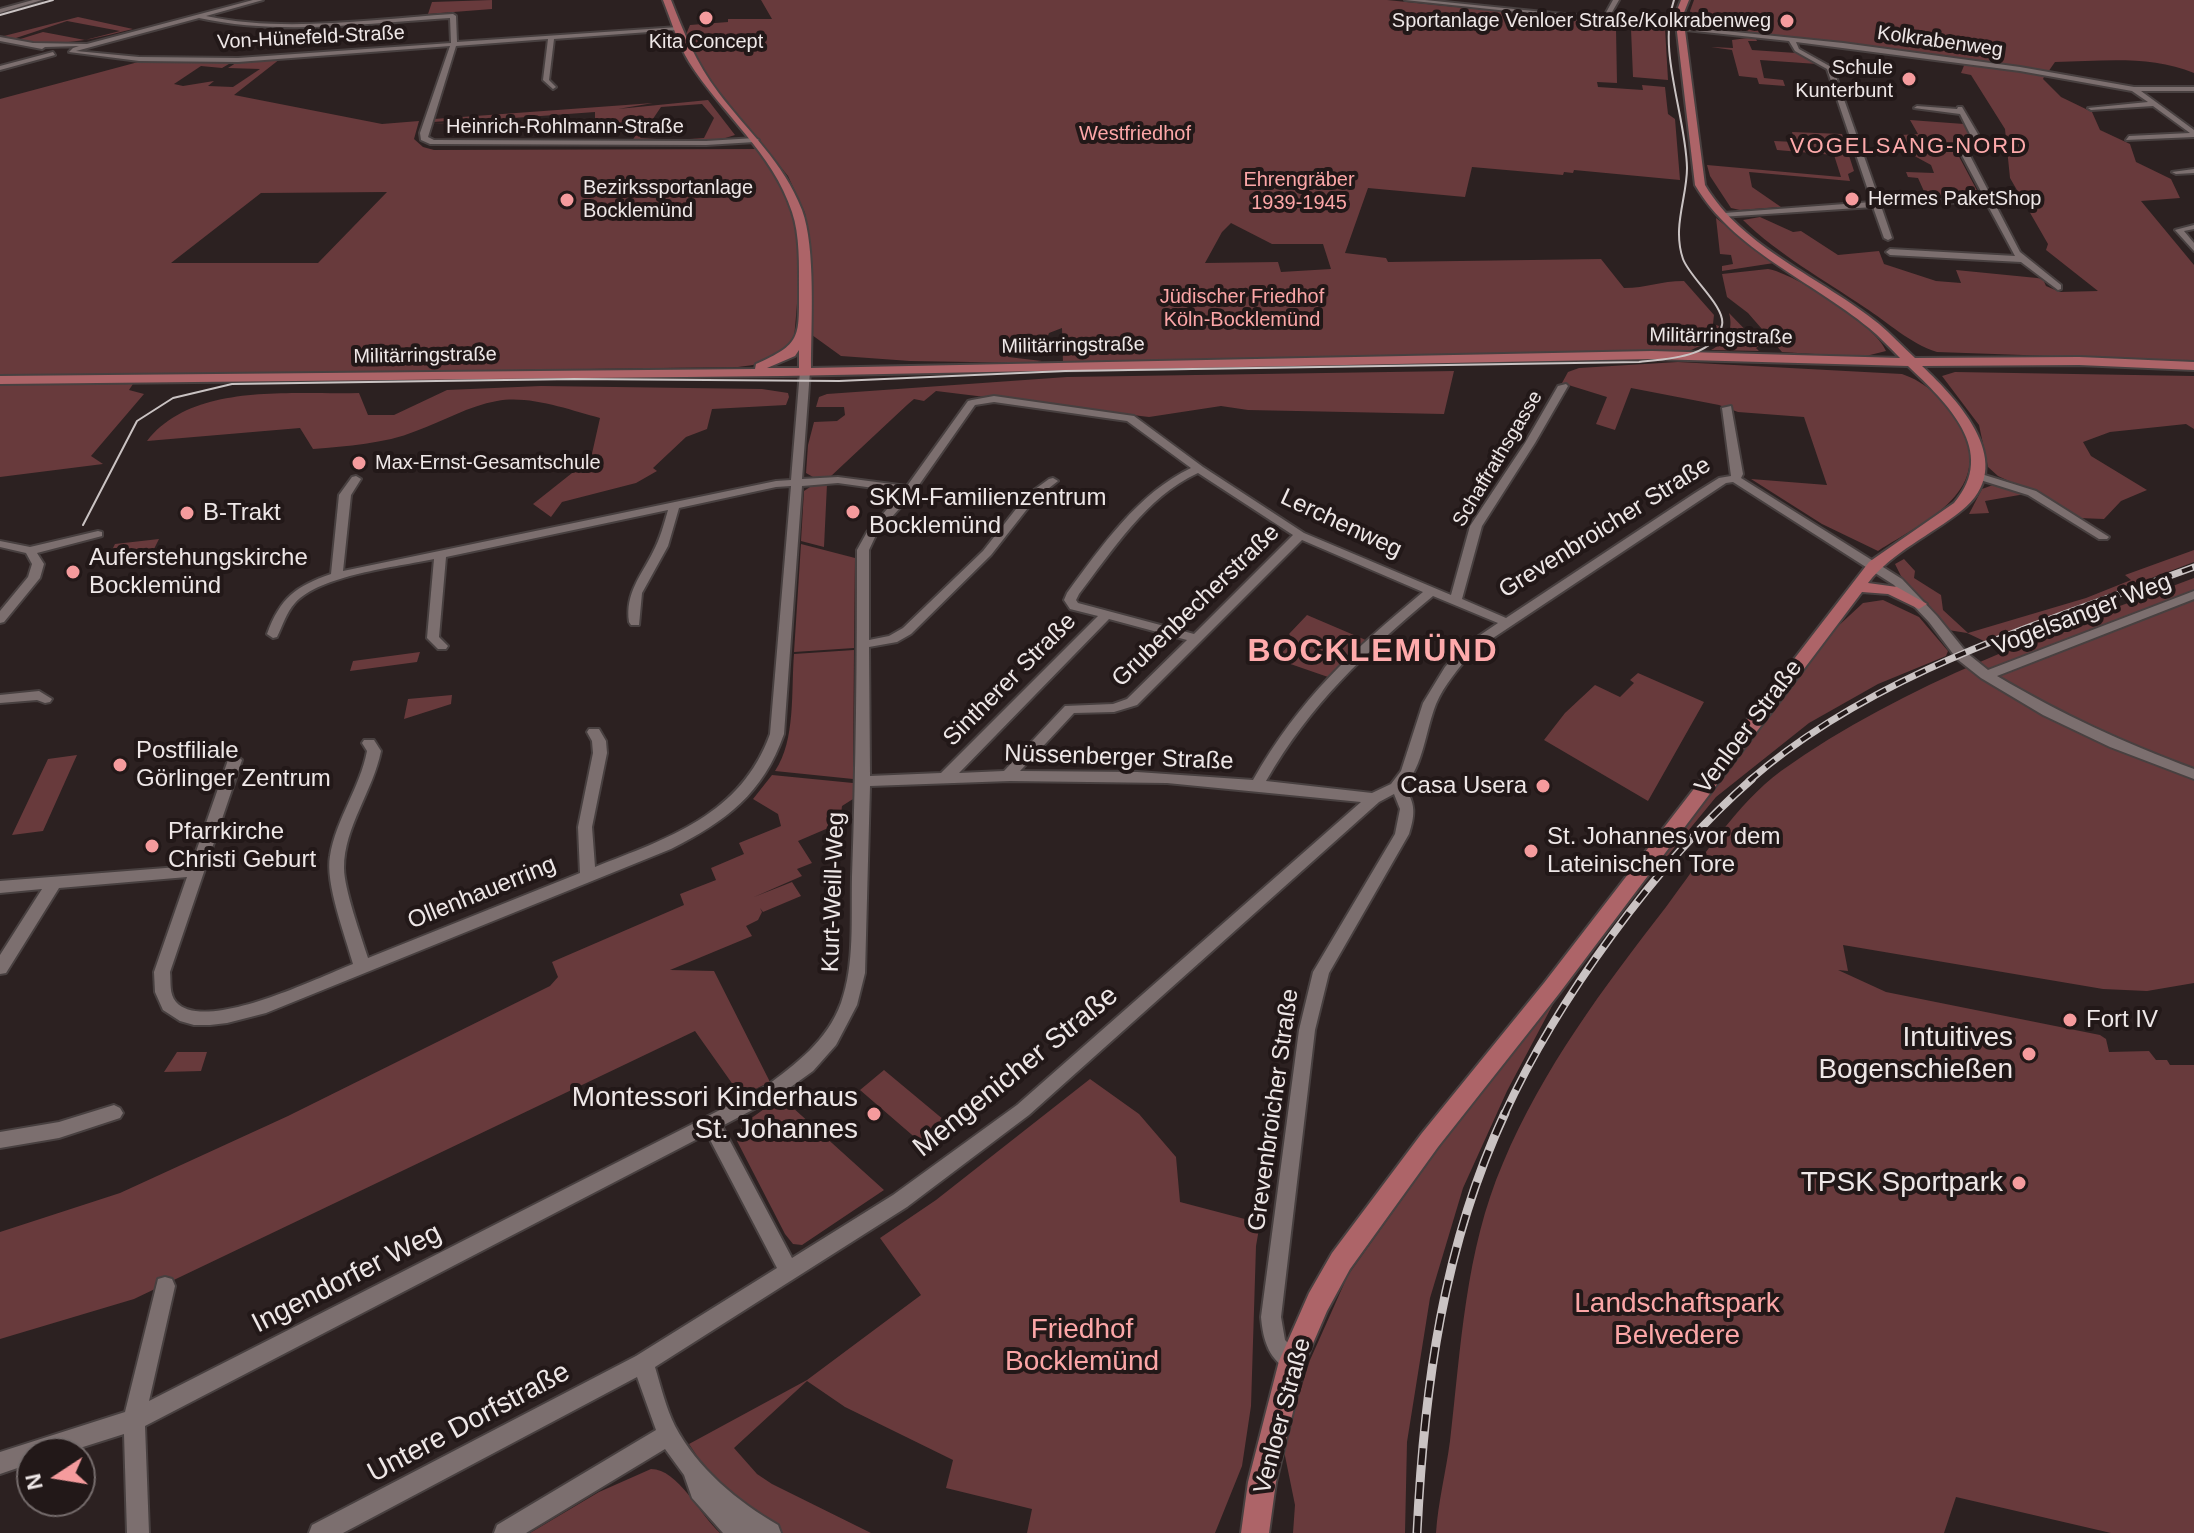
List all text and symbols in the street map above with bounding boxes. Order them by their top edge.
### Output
marker: Kita Concept [697,9,715,27]
place label: Sportanlage Venloer Straße/Kolkrabenweg [1392,9,1771,33]
marker: Sportanlage Venloer Straße/Kolkrabenweg [1778,12,1796,30]
street label: Von-Hünefeld-Straße [217,21,405,55]
street label: Kolkrabenweg [1876,21,2004,63]
place label: Kita Concept [649,30,763,54]
place label: Schule Kunterbunt [1795,56,1893,103]
marker: Schule Kunterbunt [1900,70,1918,88]
street label: Heinrich-Rohlmann-Straße [446,115,684,139]
park label: Westfriedhof [1079,122,1191,146]
district label: VOGELSANG-NORD [1790,134,2028,160]
park label: Ehrengräber 1939-1945 [1243,168,1355,215]
place label: Bezirkssportanlage Bocklemünd [583,176,753,223]
place label: Hermes PaketShop [1868,187,2041,211]
marker: Hermes PaketShop [1843,190,1861,208]
marker: Bezirkssportanlage Bocklemünd [558,191,576,209]
park label: Jüdischer Friedhof Köln-Bocklemünd [1160,285,1324,332]
street label: Militärringstraße [1649,324,1793,350]
street label: Militärringstraße [1001,333,1145,359]
street label: Militärringstraße [353,343,497,369]
street label: Schaffrathsgasse [1448,387,1548,531]
place label: Max-Ernst-Gesamtschule [375,451,601,475]
street label: Grevenbroicher Straße [1494,451,1716,605]
marker: Max-Ernst-Gesamtschule [350,454,368,472]
street label: Lerchenweg [1276,483,1406,565]
place label: SKM-Familienzentrum Bocklemünd [869,484,1106,540]
place label: B-Trakt [203,499,281,527]
marker: SKM-Familienzentrum Bocklemünd [844,503,862,521]
marker: B-Trakt [178,504,196,522]
street label: Grubenbecherstraße [1106,519,1286,693]
place label: Auferstehungskirche Bocklemünd [89,544,308,600]
marker: Auferstehungskirche Bocklemünd [64,563,82,581]
street label: Vogelsanger Weg [1989,568,2175,662]
street label: Sintherer Straße [938,608,1082,752]
district label: BOCKLEMÜND [1247,633,1499,671]
street label: Venloer Straße [1689,654,1809,800]
place label: Postfiliale Görlinger Zentrum [136,737,331,793]
street label: Nüssenberger Straße [1004,740,1234,776]
marker: Postfiliale Görlinger Zentrum [111,756,129,774]
place label: Casa Usera [1400,772,1527,800]
marker: Casa Usera [1534,777,1552,795]
street label: Kurt-Weill-Weg [817,811,851,973]
place label: Pfarrkirche Christi Geburt [168,818,316,874]
place label: St. Johannes vor dem Lateinischen Tore [1547,823,1780,879]
marker: Pfarrkirche Christi Geburt [143,837,161,855]
marker: St. Johannes vor dem Lateinischen Tore [1522,842,1540,860]
street label: Ollenhauerring [404,850,560,936]
street label: Mengenicher Straße [907,979,1125,1165]
street label: Grevenbroicher Straße [1243,987,1305,1233]
place label: Fort IV [2086,1006,2158,1034]
marker: Fort IV [2061,1011,2079,1029]
place label: Intuitives Bogenschießen [1818,1021,2013,1087]
marker: Intuitives Bogenschießen [2020,1045,2038,1063]
place label: Montessori Kinderhaus St. Johannes [572,1081,858,1147]
marker: Montessori Kinderhaus St. Johannes [865,1105,883,1123]
place label: TPSK Sportpark [1801,1166,2003,1200]
marker: TPSK Sportpark [2010,1174,2028,1192]
street label: Ingendorfer Weg [247,1217,447,1341]
park label: Landschaftspark Belvedere [1574,1287,1780,1353]
park label: Friedhof Bocklemünd [1005,1313,1159,1379]
street label: Venloer Straße [1248,1335,1318,1497]
street label: Untere Dorfstraße [362,1356,576,1490]
north arrow [16,1437,96,1517]
text: N [20,1471,48,1492]

